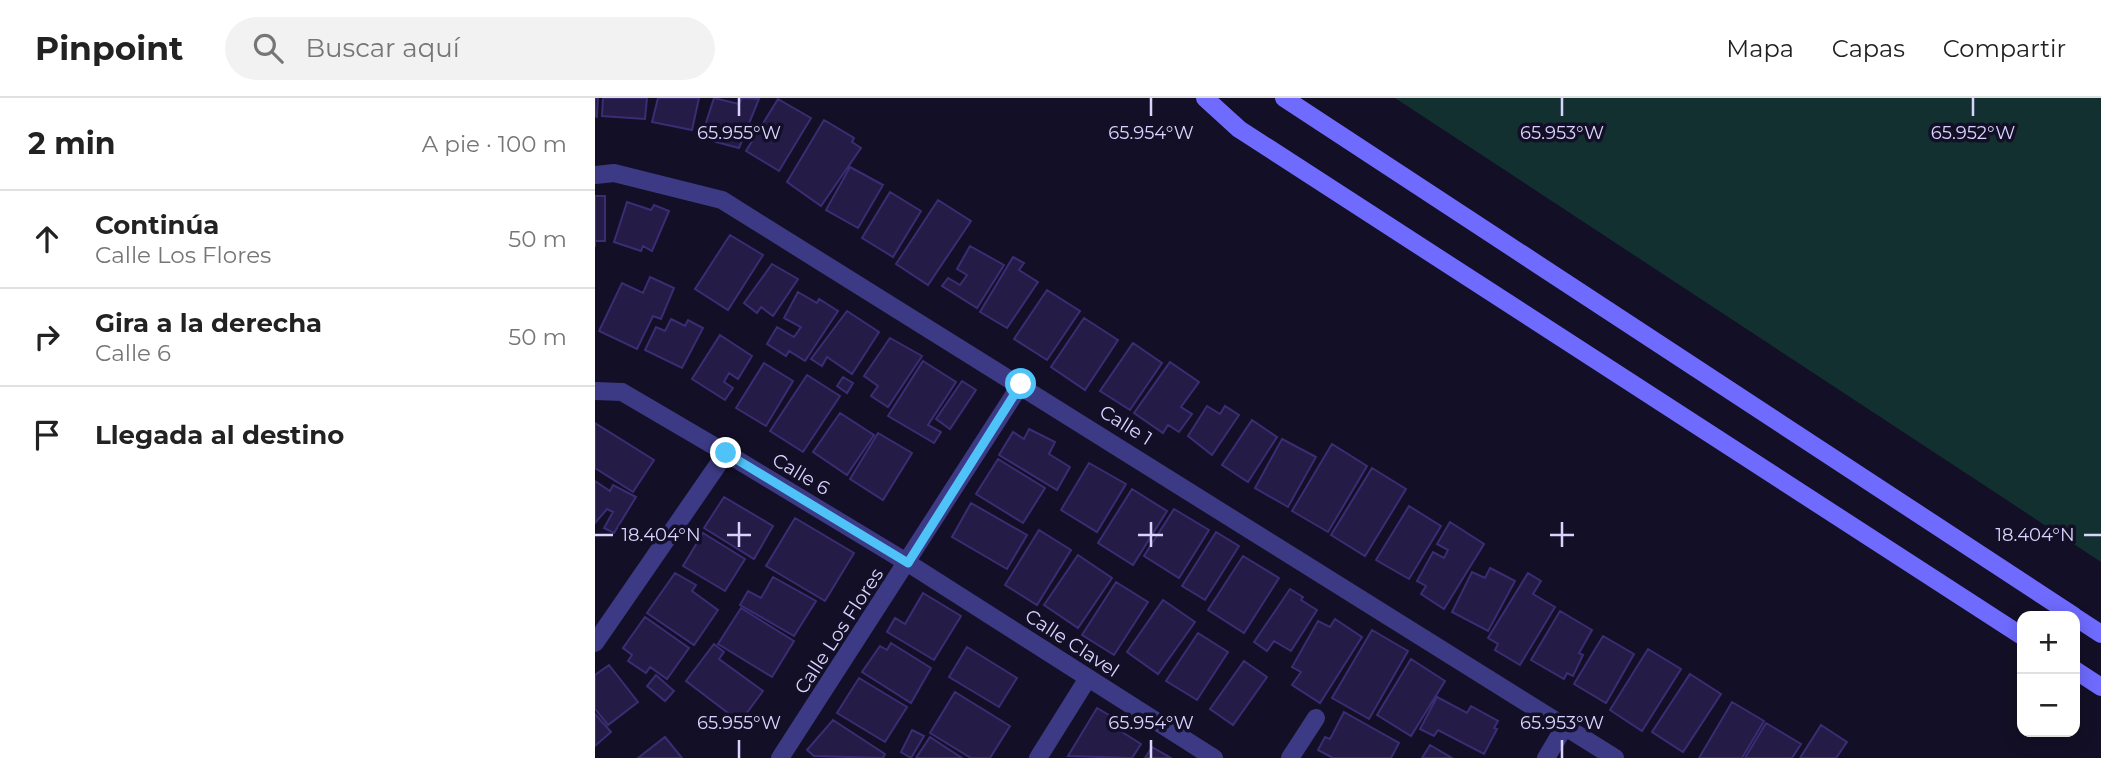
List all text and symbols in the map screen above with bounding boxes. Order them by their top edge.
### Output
search box [225,17,715,80]
text: Pinpoint [35,28,183,68]
icon: search [249,29,287,67]
text: Buscar aquí [305,32,460,64]
text: Mapa [1726,34,1794,63]
text: Capas [1832,34,1905,63]
text: Compartir [1943,34,2066,63]
text: 65.955°W [697,122,781,144]
text: 65.954°W [1108,122,1194,144]
text: 65.953°W [1520,122,1604,144]
text: 65.952°W [1931,122,2015,144]
text: 2 min [28,125,115,162]
text: A pie · 100 m [422,130,567,158]
text: Continúa [95,209,219,241]
icon: ahead [28,220,66,258]
text: 50 m [508,225,567,253]
text: Calle Los Flores [95,241,271,269]
text: Gira a la derecha [95,307,322,339]
icon: right [28,318,66,356]
text: 50 m [508,323,567,351]
text: Calle 6 [95,339,171,367]
route start [1005,368,1036,399]
street label: Calle 1 [1095,400,1157,450]
icon: arrive [28,416,66,454]
text: Llegada al destino [95,419,344,451]
route end [710,437,741,468]
street label: Calle 6 [768,448,834,500]
text: 18.404°N [621,524,701,546]
text: 18.404°N [1995,524,2075,546]
street label: Calle Los Flores [790,564,888,698]
street label: Calle Clavel [1021,604,1123,682]
map controls [2017,611,2080,737]
button: + [2017,611,2080,674]
button: − [2017,674,2080,737]
text: 65.955°W [697,712,781,734]
text: 65.954°W [1108,712,1194,734]
text: 65.953°W [1520,712,1604,734]

